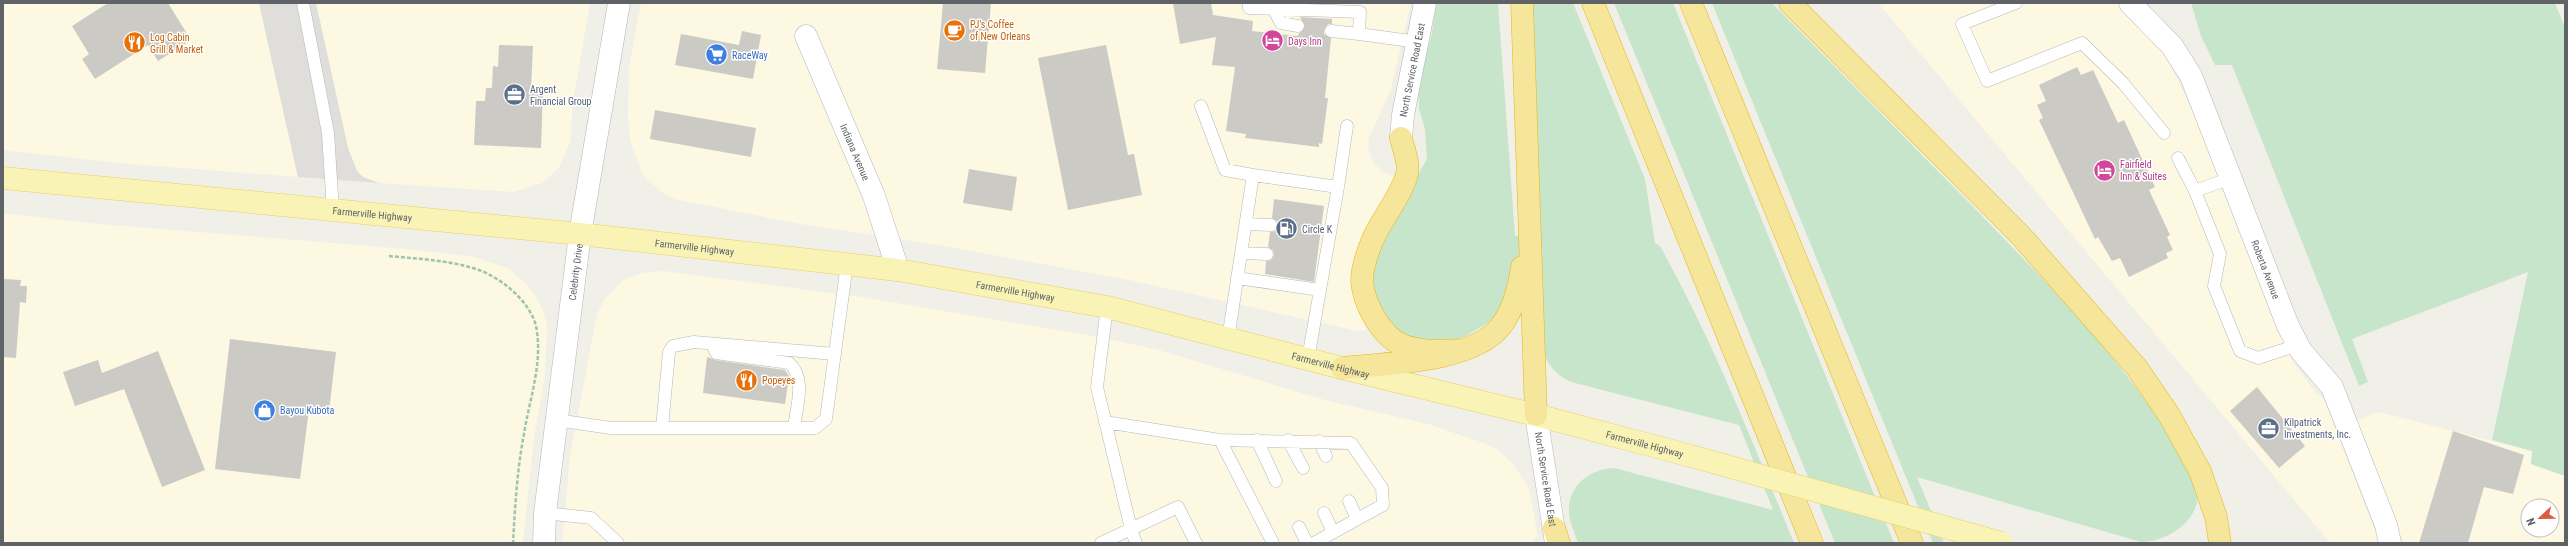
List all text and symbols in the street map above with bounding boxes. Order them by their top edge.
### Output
cafe icon: PJ's Coffee of New Orleans [942,17,968,43]
place label: PJ's Coffee of New Orleans [970,19,1031,42]
street label: North Service Road East [1397,22,1426,118]
hotel icon: Days Inn [1260,28,1286,54]
restaurant icon: Log Cabin Grill & Market [121,30,147,56]
place label: Log Cabin Grill & Market [150,32,203,55]
place label: Days Inn [1288,36,1322,47]
supermarket icon: RaceWay [704,42,730,68]
place label: RaceWay [732,50,768,61]
office icon: Argent Financial Group [501,82,527,108]
place label: Argent Financial Group [530,84,592,107]
street label: Indiana Avenue [838,122,872,182]
hotel icon: Fairfield Inn & Suites [2092,157,2118,183]
place label: Fairfield Inn & Suites [2120,159,2167,182]
street label: Farmerville Highway [332,205,412,223]
fuel station icon: Circle K [1274,216,1300,242]
place label: Circle K [1302,224,1333,235]
street label: Farmerville Highway [654,237,735,257]
street label: Roberta Avenue [2250,238,2282,301]
street label: Celebrity Drive [566,243,584,301]
street label: Farmerville Highway [975,278,1056,303]
street label: Farmerville Highway [1291,350,1371,380]
restaurant icon: Popeyes [733,367,759,393]
place label: Popeyes [762,375,796,386]
shop icon: Bayou Kubota [252,397,278,423]
place label: Bayou Kubota [280,405,335,416]
office icon: Kilpatrick Investments, Inc. [2255,415,2281,441]
place label: Kilpatrick Investments, Inc. [2284,417,2351,440]
street label: Farmerville Highway [1605,428,1685,459]
street label: North Service Road East [1533,431,1559,527]
north arrow [2520,498,2560,538]
text: N [2524,516,2538,527]

